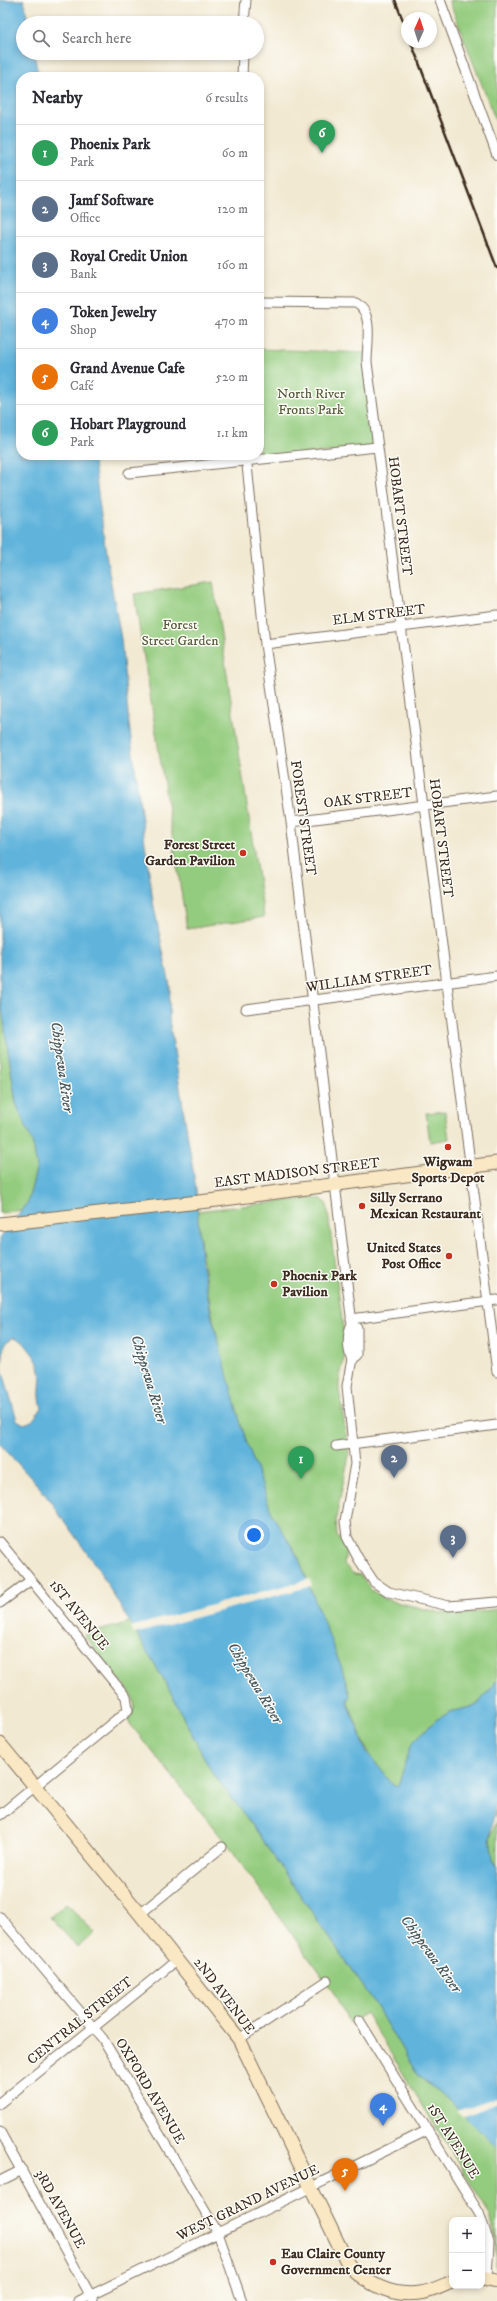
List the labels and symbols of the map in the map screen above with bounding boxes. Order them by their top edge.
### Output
north arrow [401,12,437,48]
pin: 6 [309,120,335,153]
park label: North River Fronts Park [277,385,346,419]
street label: HOBART STREET [384,455,416,577]
street label: ELM STREET [332,600,427,630]
park label: Forest Street Garden [141,616,219,650]
street label: FOREST STREET [286,759,320,877]
street label: HOBART STREET [425,777,457,899]
street label: OAK STREET [323,784,414,812]
place label: Forest Street Garden Pavilion [145,836,236,870]
marker: Forest Street Garden Pavilion [238,848,248,858]
street label: WILLIAM STREET [304,961,433,997]
water label: Chippewa River [46,1020,78,1115]
marker: Wigwam Sports Depot [443,1142,453,1152]
place label: Wigwam Sports Depot [411,1153,485,1187]
street label: EAST MADISON STREET [213,1154,381,1192]
place label: Silly Serrano Mexican Restaurant [370,1189,481,1223]
marker: Silly Serrano Mexican Restaurant [357,1201,367,1211]
place label: United States Post Office [367,1239,441,1273]
marker: United States Post Office [444,1251,454,1261]
place label: Phoenix Park Pavilion [282,1267,358,1301]
marker: Phoenix Park Pavilion [269,1279,279,1289]
water label: Chippewa River [126,1332,172,1427]
pin: 2 [381,1445,407,1478]
pin: 1 [288,1446,314,1479]
your location [244,1525,264,1545]
pin: 3 [440,1525,466,1558]
street label: 1ST AVENUE [45,1576,113,1654]
water label: Chippewa River [223,1639,288,1729]
water label: Chippewa River [396,1911,467,1998]
street label: 2ND AVENUE [189,1954,259,2038]
street label: CENTRAL STREET [24,1973,137,2069]
street label: OXFORD AVENUE [111,2035,189,2147]
pin: 4 [370,2093,396,2126]
street label: 1ST AVENUE [423,2100,483,2182]
pin: 5 [332,2158,358,2191]
street label: WEST GRAND AVENUE [173,2161,322,2246]
street label: 3RD AVENUE [31,2166,89,2252]
place label: Eau Claire County Government Center [281,2245,392,2279]
marker: Eau Claire County Government Center [268,2257,278,2267]

